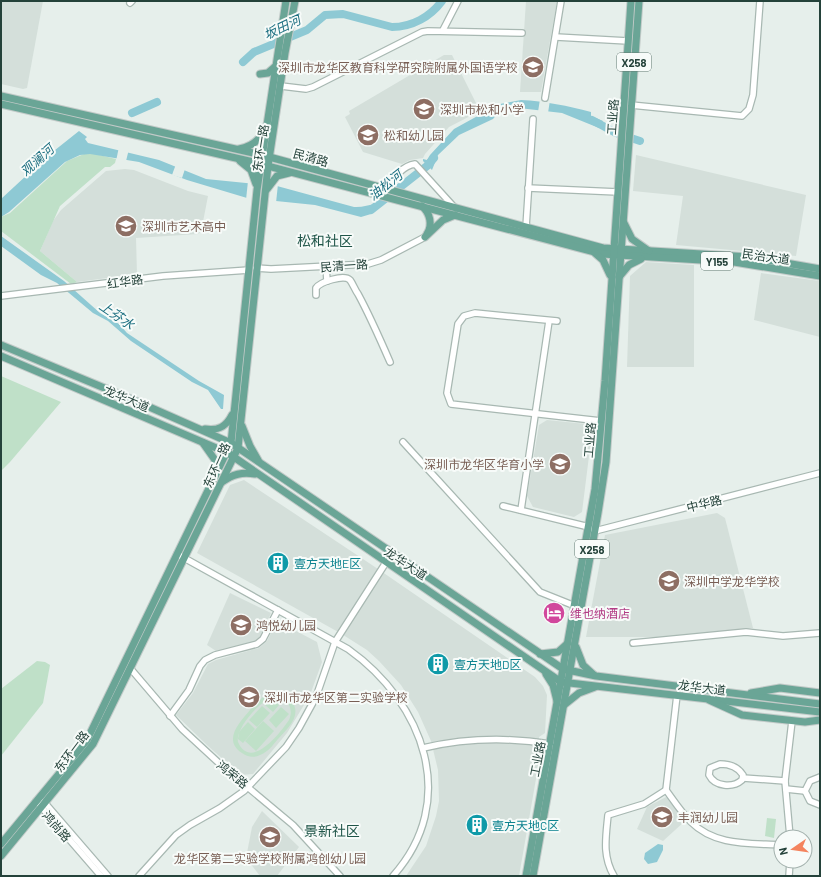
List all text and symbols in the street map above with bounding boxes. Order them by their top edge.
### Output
water label: 坂田河 [261,10,306,42]
road number: X258 [617,53,651,71]
school or university icon: 深圳市龙华区教育科学研究院附属外国语学校 [520,54,546,80]
place label: 深圳市龙华区教育科学研究院附属外国语学校 [278,60,518,74]
school or university icon: 深圳市松和小学 [411,96,437,122]
street label: 工业路 [604,99,620,135]
place label: 深圳市松和小学 [440,102,524,116]
school or university icon: 松和幼儿园 [355,122,381,148]
street label: 东环一路 [249,123,271,173]
place label: 松和幼儿园 [384,128,444,142]
water label: 观澜河 [17,139,59,179]
street label: 民清路 [292,146,330,168]
water label: 油松河 [365,165,408,203]
school or university icon: 深圳市艺术高中 [113,213,139,239]
place label: 深圳市艺术高中 [142,219,226,233]
district label: 松和社区 [297,232,353,249]
street label: 民治大道 [741,246,791,266]
road number: Y155 [701,252,733,270]
street label: 民清一路 [320,256,368,274]
street label: 红华路 [106,272,144,290]
water label: 上芬水 [96,297,138,333]
street label: 龙华大道 [102,382,152,414]
street label: 工业路 [580,421,598,459]
street label: 东环一路 [200,440,232,490]
school or university icon: 深圳市龙华区华育小学 [547,451,573,477]
place label: 深圳市龙华区华育小学 [424,457,544,471]
street label: 中华路 [685,492,723,514]
road number: X258 [575,540,609,558]
street label: 龙华大道 [382,544,430,582]
building icon: 壹方天地E区 [265,550,291,576]
place label: 壹方天地E区 [294,556,361,570]
school or university icon: 深圳中学龙华学校 [656,568,682,594]
place label: 深圳中学龙华学校 [684,574,780,588]
hotel icon: 维也纳酒店 [541,600,567,626]
place label: 维也纳酒店 [570,606,630,620]
school or university icon: 鸿悦幼儿园 [228,612,254,638]
place label: 鸿悦幼儿园 [256,618,316,632]
building icon: 壹方天地D区 [425,651,451,677]
place label: 壹方天地D区 [454,657,521,671]
street label: 龙华大道 [677,677,727,697]
school or university icon: 深圳市龙华区第二实验学校 [236,684,262,710]
place label: 深圳市龙华区第二实验学校 [264,690,408,704]
street label: 东环一路 [51,728,91,774]
street label: 工业路 [527,740,547,778]
street label: 鸿荣路 [215,757,251,791]
school or university icon: 丰润幼儿园 [649,804,675,830]
street label: 鸿尚路 [40,808,74,844]
place label: 丰润幼儿园 [678,810,738,824]
building icon: 壹方天地C区 [464,812,490,838]
place label: 壹方天地C区 [492,818,559,832]
district label: 景新社区 [304,822,360,839]
school or university icon: 龙华区第二实验学校附属鸿创幼儿园 [257,824,283,850]
north arrow [773,829,813,869]
text: N [776,846,790,856]
place label: 龙华区第二实验学校附属鸿创幼儿园 [174,851,366,865]

